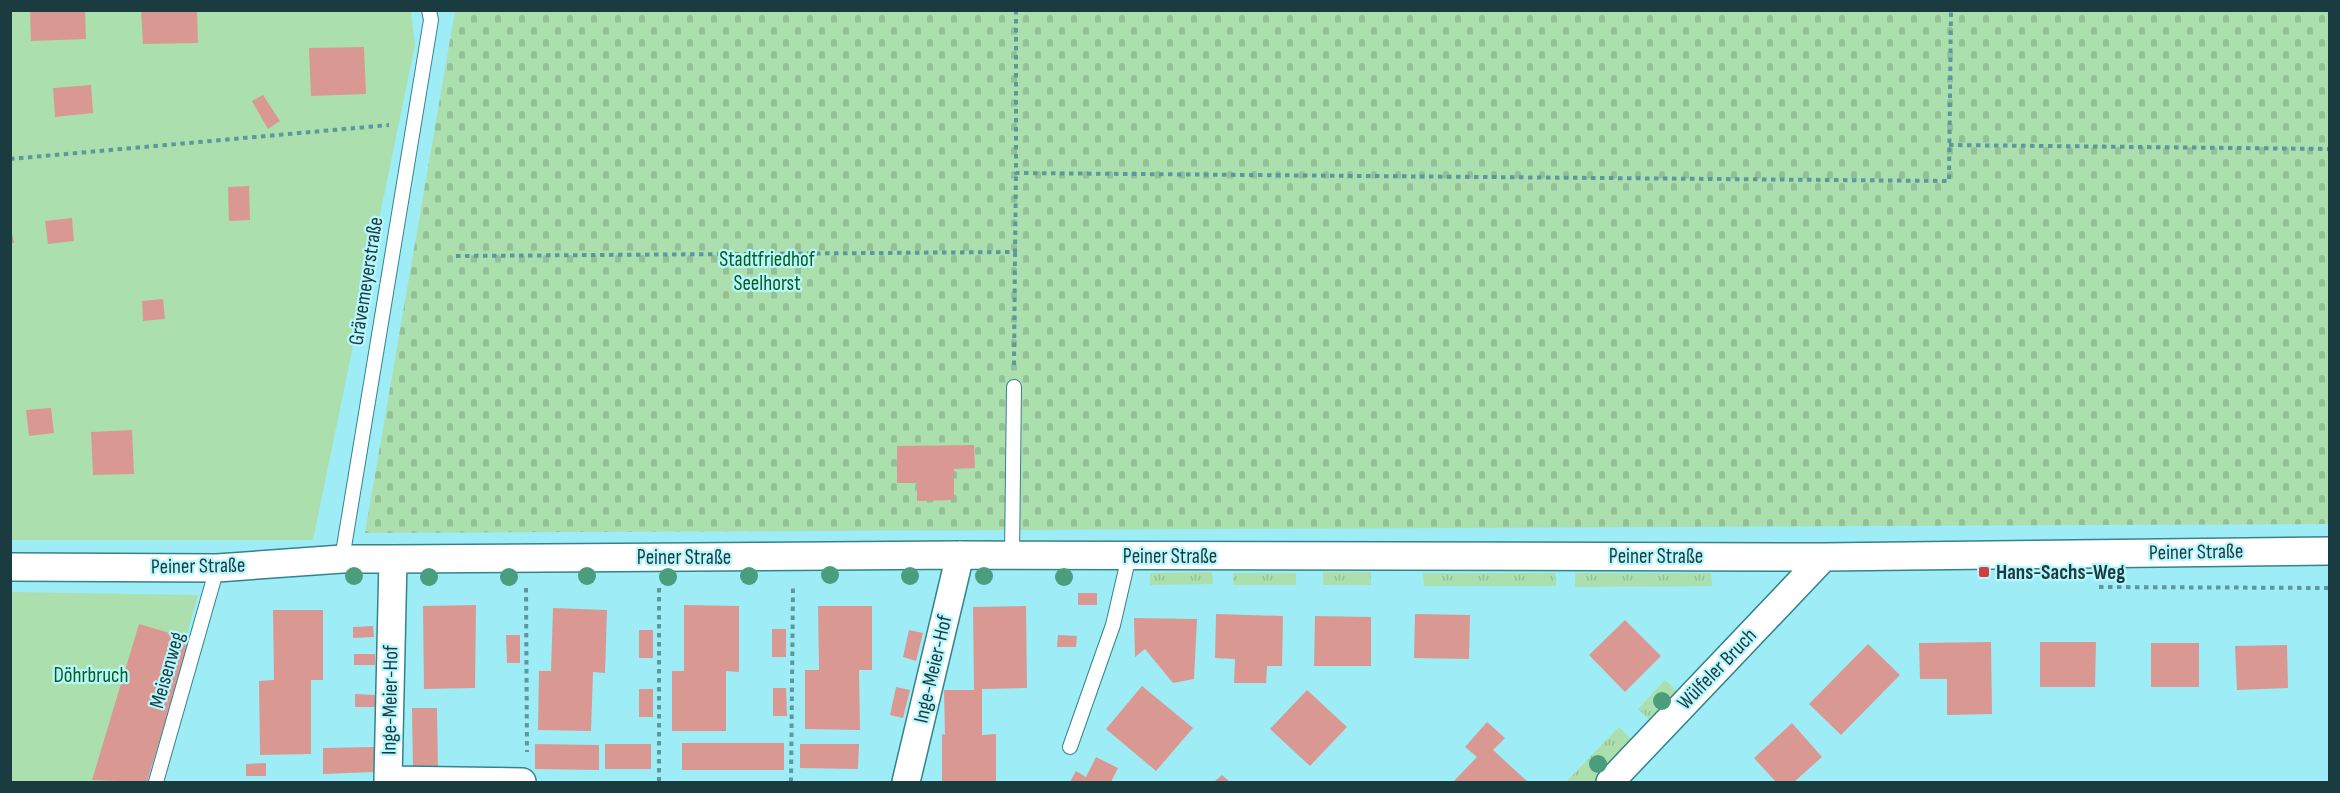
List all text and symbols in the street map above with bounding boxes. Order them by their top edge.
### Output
street label: Grävemeyerstraße [344,215,388,347]
park label: Stadtfriedhof Seelhorst [719,247,816,296]
street label: Peiner Straße [2149,539,2243,565]
street label: Peiner Straße [1123,544,1217,569]
street label: Peiner Straße [1609,544,1703,569]
street label: Peiner Straße [637,545,731,570]
street label: Peiner Straße [151,553,245,579]
place label: Hans-Sachs-Weg [1996,560,2125,585]
marker: Hans-Sachs-Weg [1977,565,1991,579]
street label: Inge-Meier-Hof [908,612,958,725]
street label: Wülfeler Bruch [1672,623,1762,715]
street label: Meisenweg [144,629,190,711]
street label: Inge-Meier-Hof [377,644,403,755]
park label: Döhrbruch [54,663,128,688]

